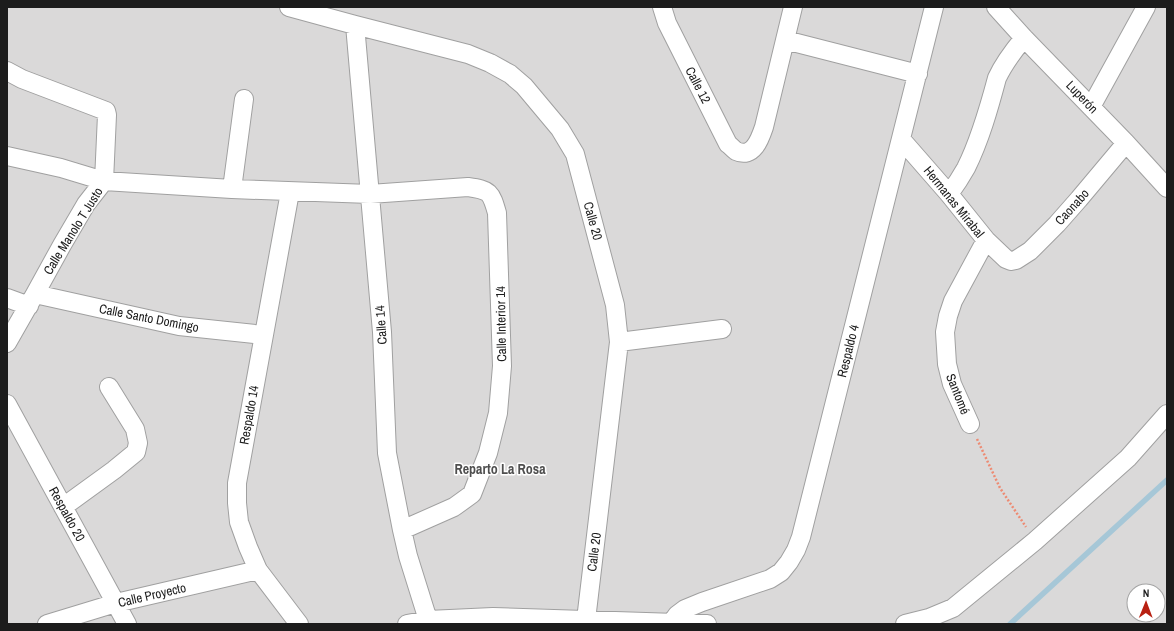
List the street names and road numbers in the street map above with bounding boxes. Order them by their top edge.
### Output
street label: Calle 12 [682,64,714,106]
street label: Luperón [1062,77,1102,117]
street label: Hermanas Mirabal [920,163,988,241]
street label: Calle Manolo T Justo [39,184,107,278]
street label: Caonabo [1051,185,1093,229]
street label: Calle 20 [580,200,606,242]
street label: Calle Interior 14 [492,286,510,362]
street label: Calle Santo Domingo [98,300,200,336]
street label: Calle 14 [371,305,391,345]
street label: Respaldo 4 [833,323,863,379]
street label: Santomé [942,371,974,417]
street label: Respaldo 14 [235,384,263,446]
street label: Respaldo 20 [45,484,89,544]
street label: Calle 20 [583,531,605,572]
street label: Calle Proyecto [116,579,188,611]

